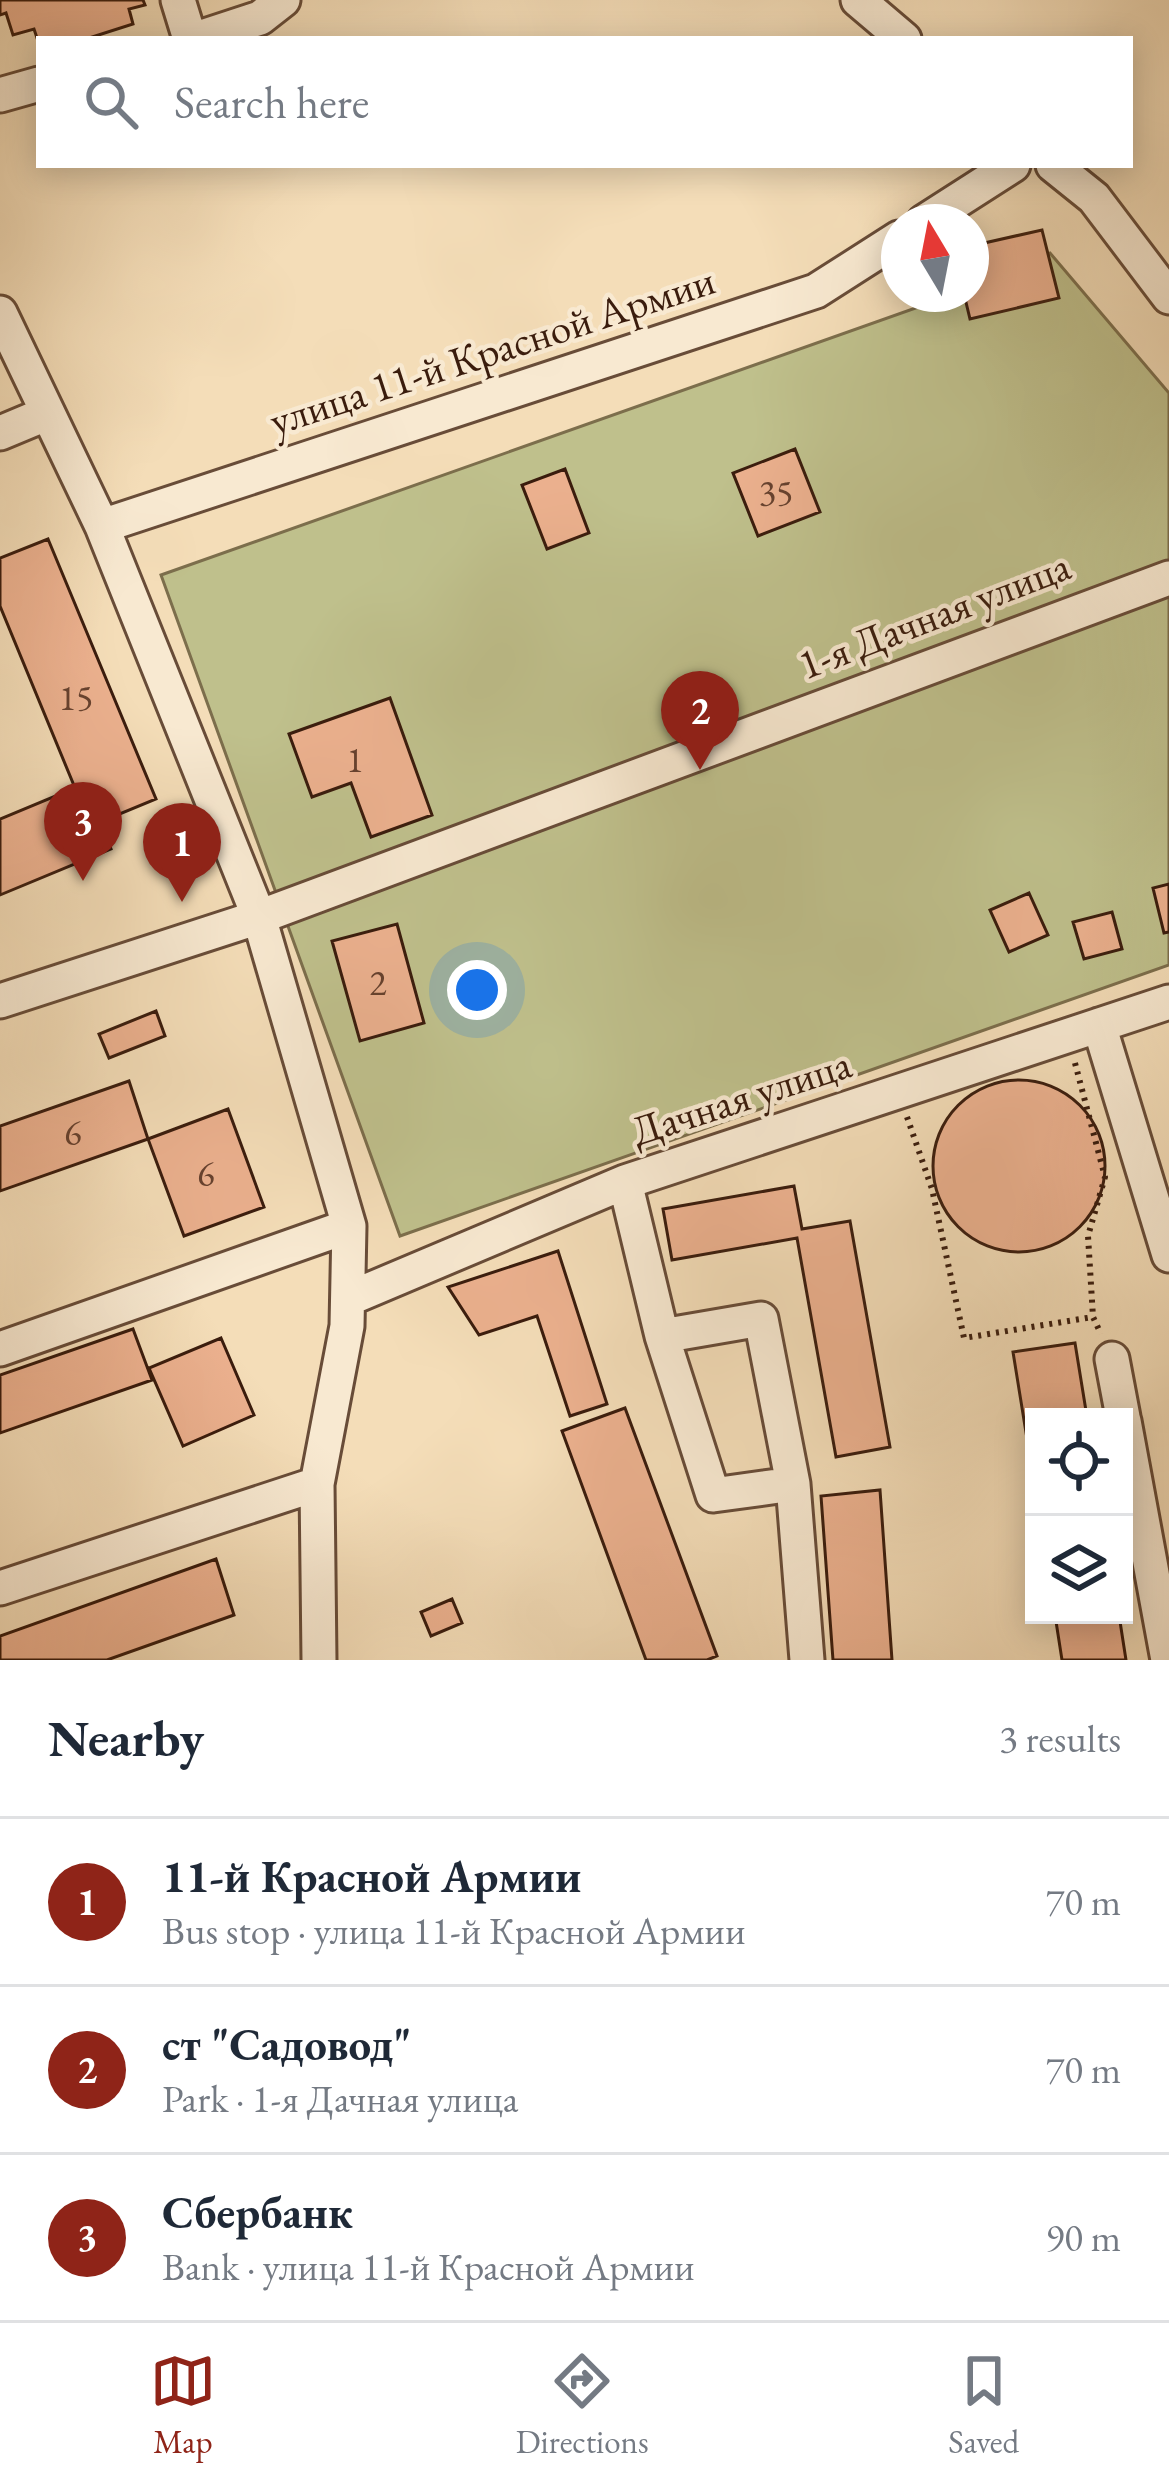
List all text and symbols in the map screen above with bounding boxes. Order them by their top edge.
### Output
search box [36,36,1133,168]
icon: search [78,69,144,135]
text: Search here [174,73,369,131]
north arrow [881,204,989,312]
street label: улица 11-й Красной Армии [262,252,722,448]
house number: 35 [759,469,793,516]
street label: 1-я Дачная улица [790,538,1078,692]
pin: 2 [661,671,739,770]
house number: 15 [59,674,93,721]
house number: 1 [346,736,364,783]
pin: 3 [44,782,122,881]
pin: 1 [143,803,221,902]
house number: 2 [369,959,387,1006]
your location [447,960,507,1020]
street label: Дачная улица [624,1036,858,1158]
house number: 6 [64,1109,82,1156]
house number: 6 [197,1150,215,1197]
map controls [1025,1408,1133,1624]
button: locate [1025,1408,1133,1516]
button: layers [1025,1516,1133,1624]
text: Nearby [48,1705,204,1771]
text: 3 results [999,1713,1121,1764]
text: 11-й Красной Армии [162,1847,581,1905]
text: 1 [77,1876,97,1927]
text: 70 m [1045,1876,1121,1927]
text: Bus stop · улица 11-й Красной Армии [162,1905,746,1956]
text: ст "Садовод" [162,2015,412,2073]
text: 2 [77,2044,97,2095]
text: 70 m [1045,2044,1121,2095]
text: Park · 1-я Дачная улица [162,2073,518,2124]
text: Сбербанк [162,2183,353,2241]
text: 3 [77,2212,97,2263]
text: 90 m [1045,2212,1121,2263]
text: Bank · улица 11-й Красной Армии [162,2241,695,2292]
tab: Map [150,2348,216,2463]
tab: Directions [516,2348,649,2463]
tab: Saved [948,2348,1019,2463]

